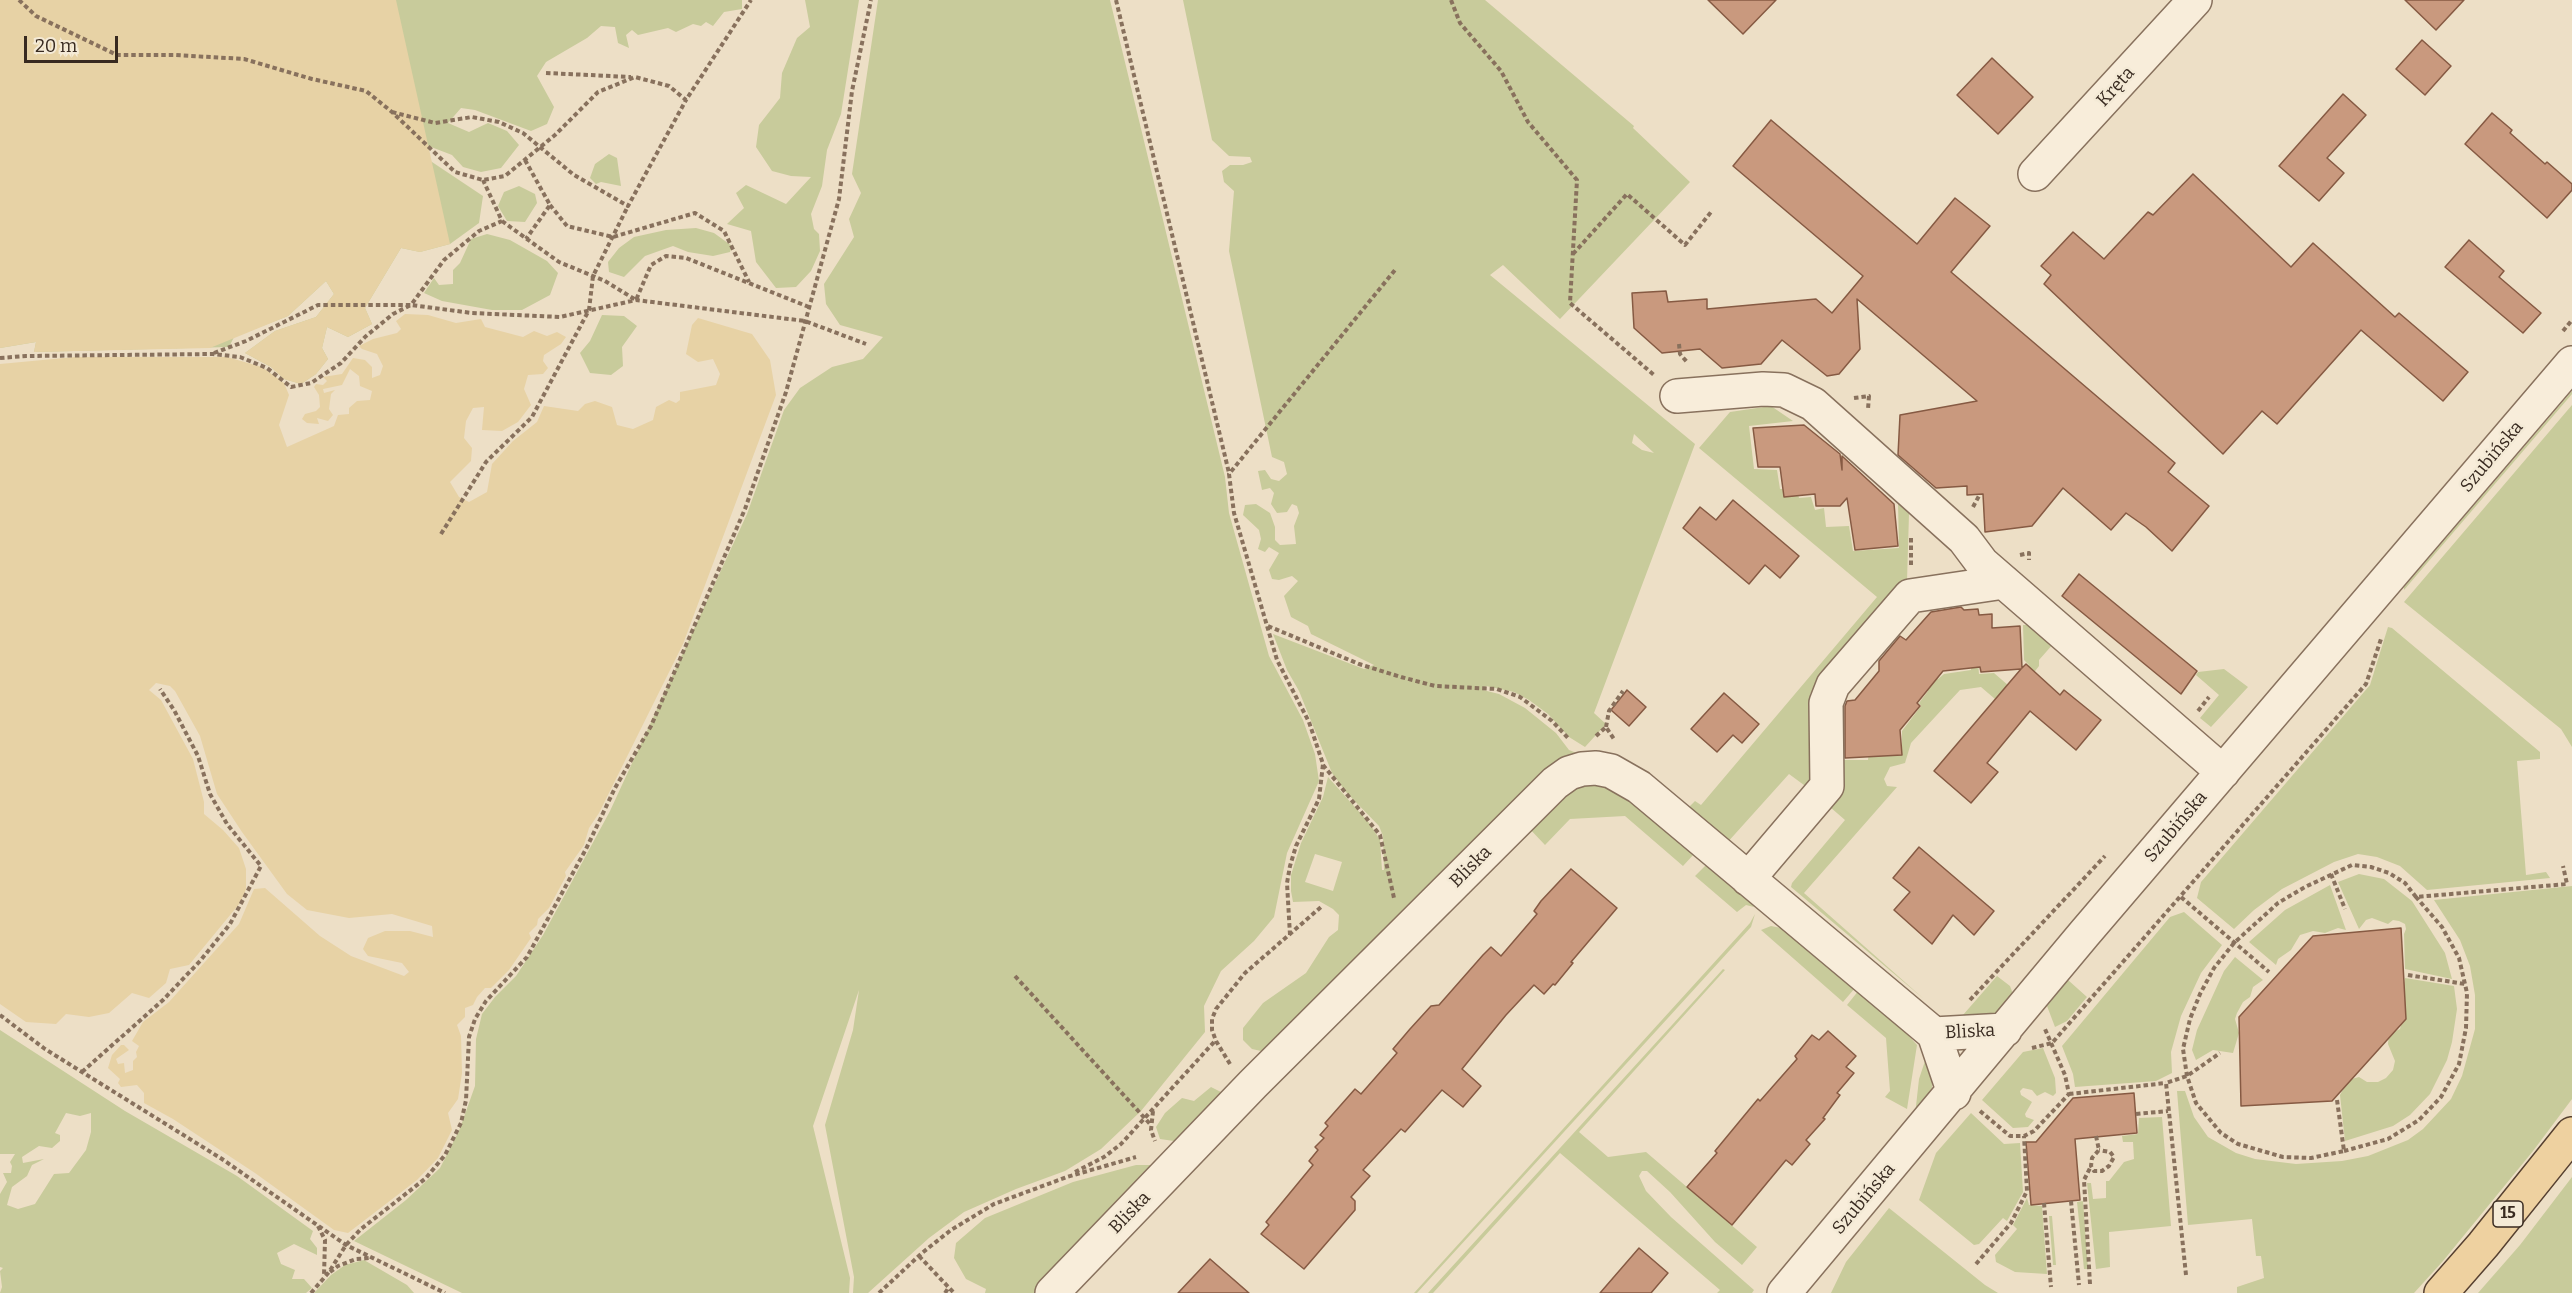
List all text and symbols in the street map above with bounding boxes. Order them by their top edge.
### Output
scale bar [27,24,122,62]
text: 20 m [35,35,77,57]
street label: Kręta [2093,63,2139,111]
street label: Szubińska [2456,417,2528,497]
street label: Szubińska [2140,787,2212,867]
street label: Bliska [1446,842,1496,892]
street label: Bliska [1944,1020,1996,1044]
street label: Szubińska [1828,1159,1900,1239]
street label: Bliska [1105,1187,1155,1239]
road number: 15 [2493,1201,2523,1227]

